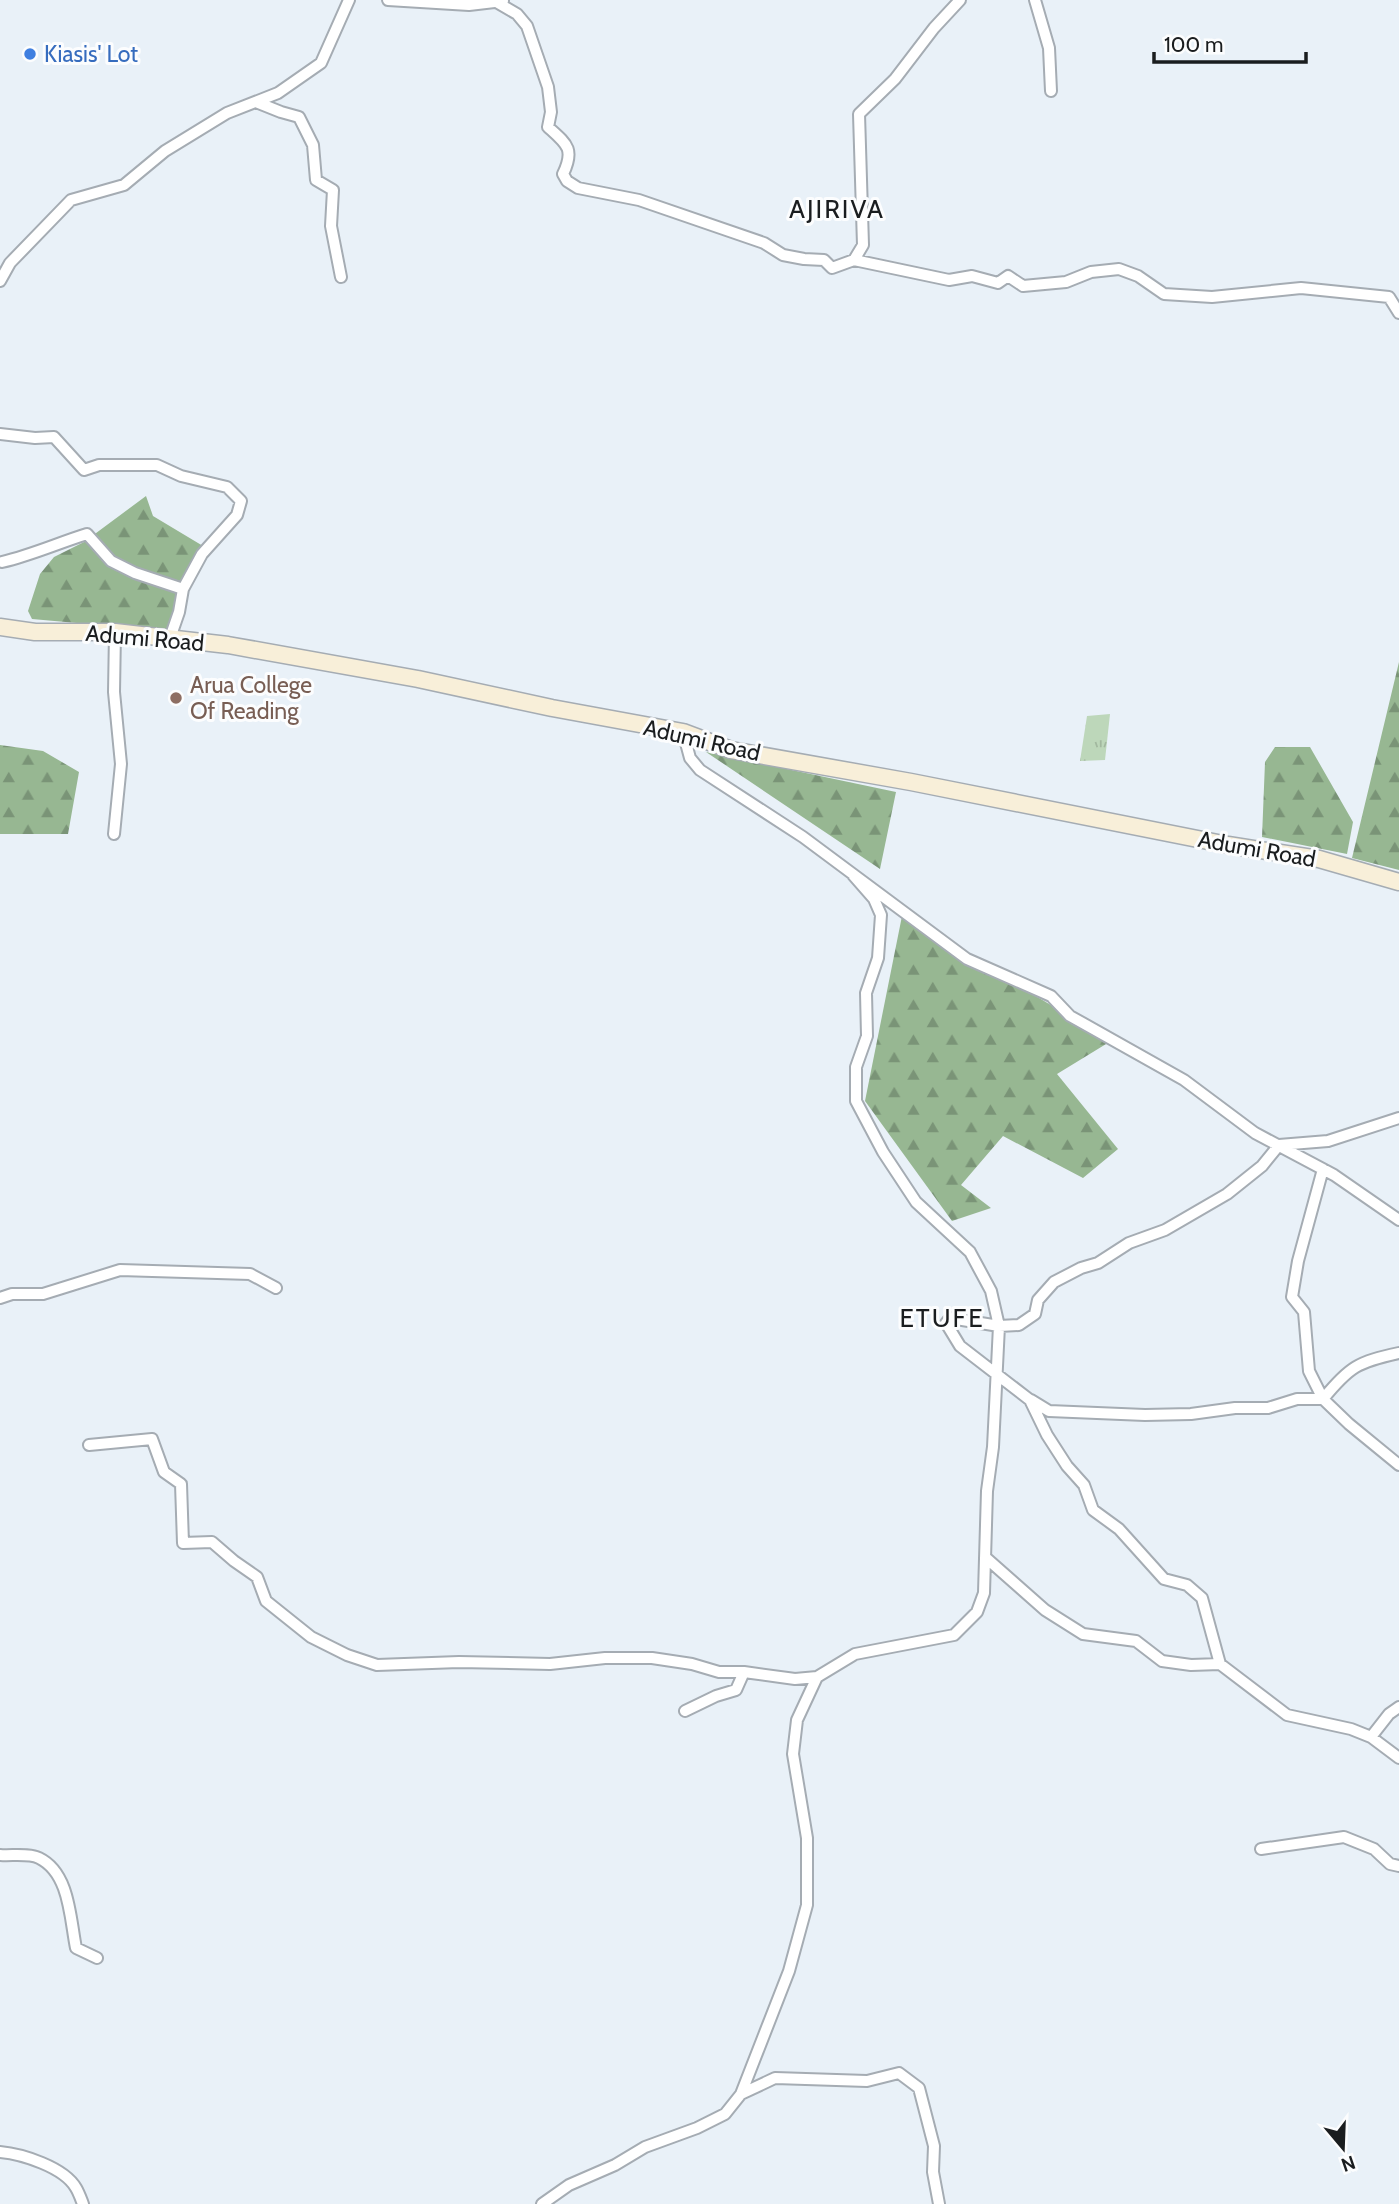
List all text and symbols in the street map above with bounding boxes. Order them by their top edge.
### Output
scale bar [1154,21,1306,65]
text: 100 m [1164,32,1223,57]
place label: Kiasis' Lot [44,40,138,68]
marker: Kiasis' Lot [22,46,38,62]
district label: AJIRIVA [789,193,885,225]
street label: Adumi Road [85,619,205,657]
place label: Arua College Of Reading [190,671,312,725]
marker: Arua College Of Reading [168,690,184,706]
street label: Adumi Road [641,713,763,767]
street label: Adumi Road [1196,825,1318,873]
district label: ETUFE [899,1302,985,1334]
north arrow [1308,2113,1378,2183]
text: N [1338,2151,1358,2177]

